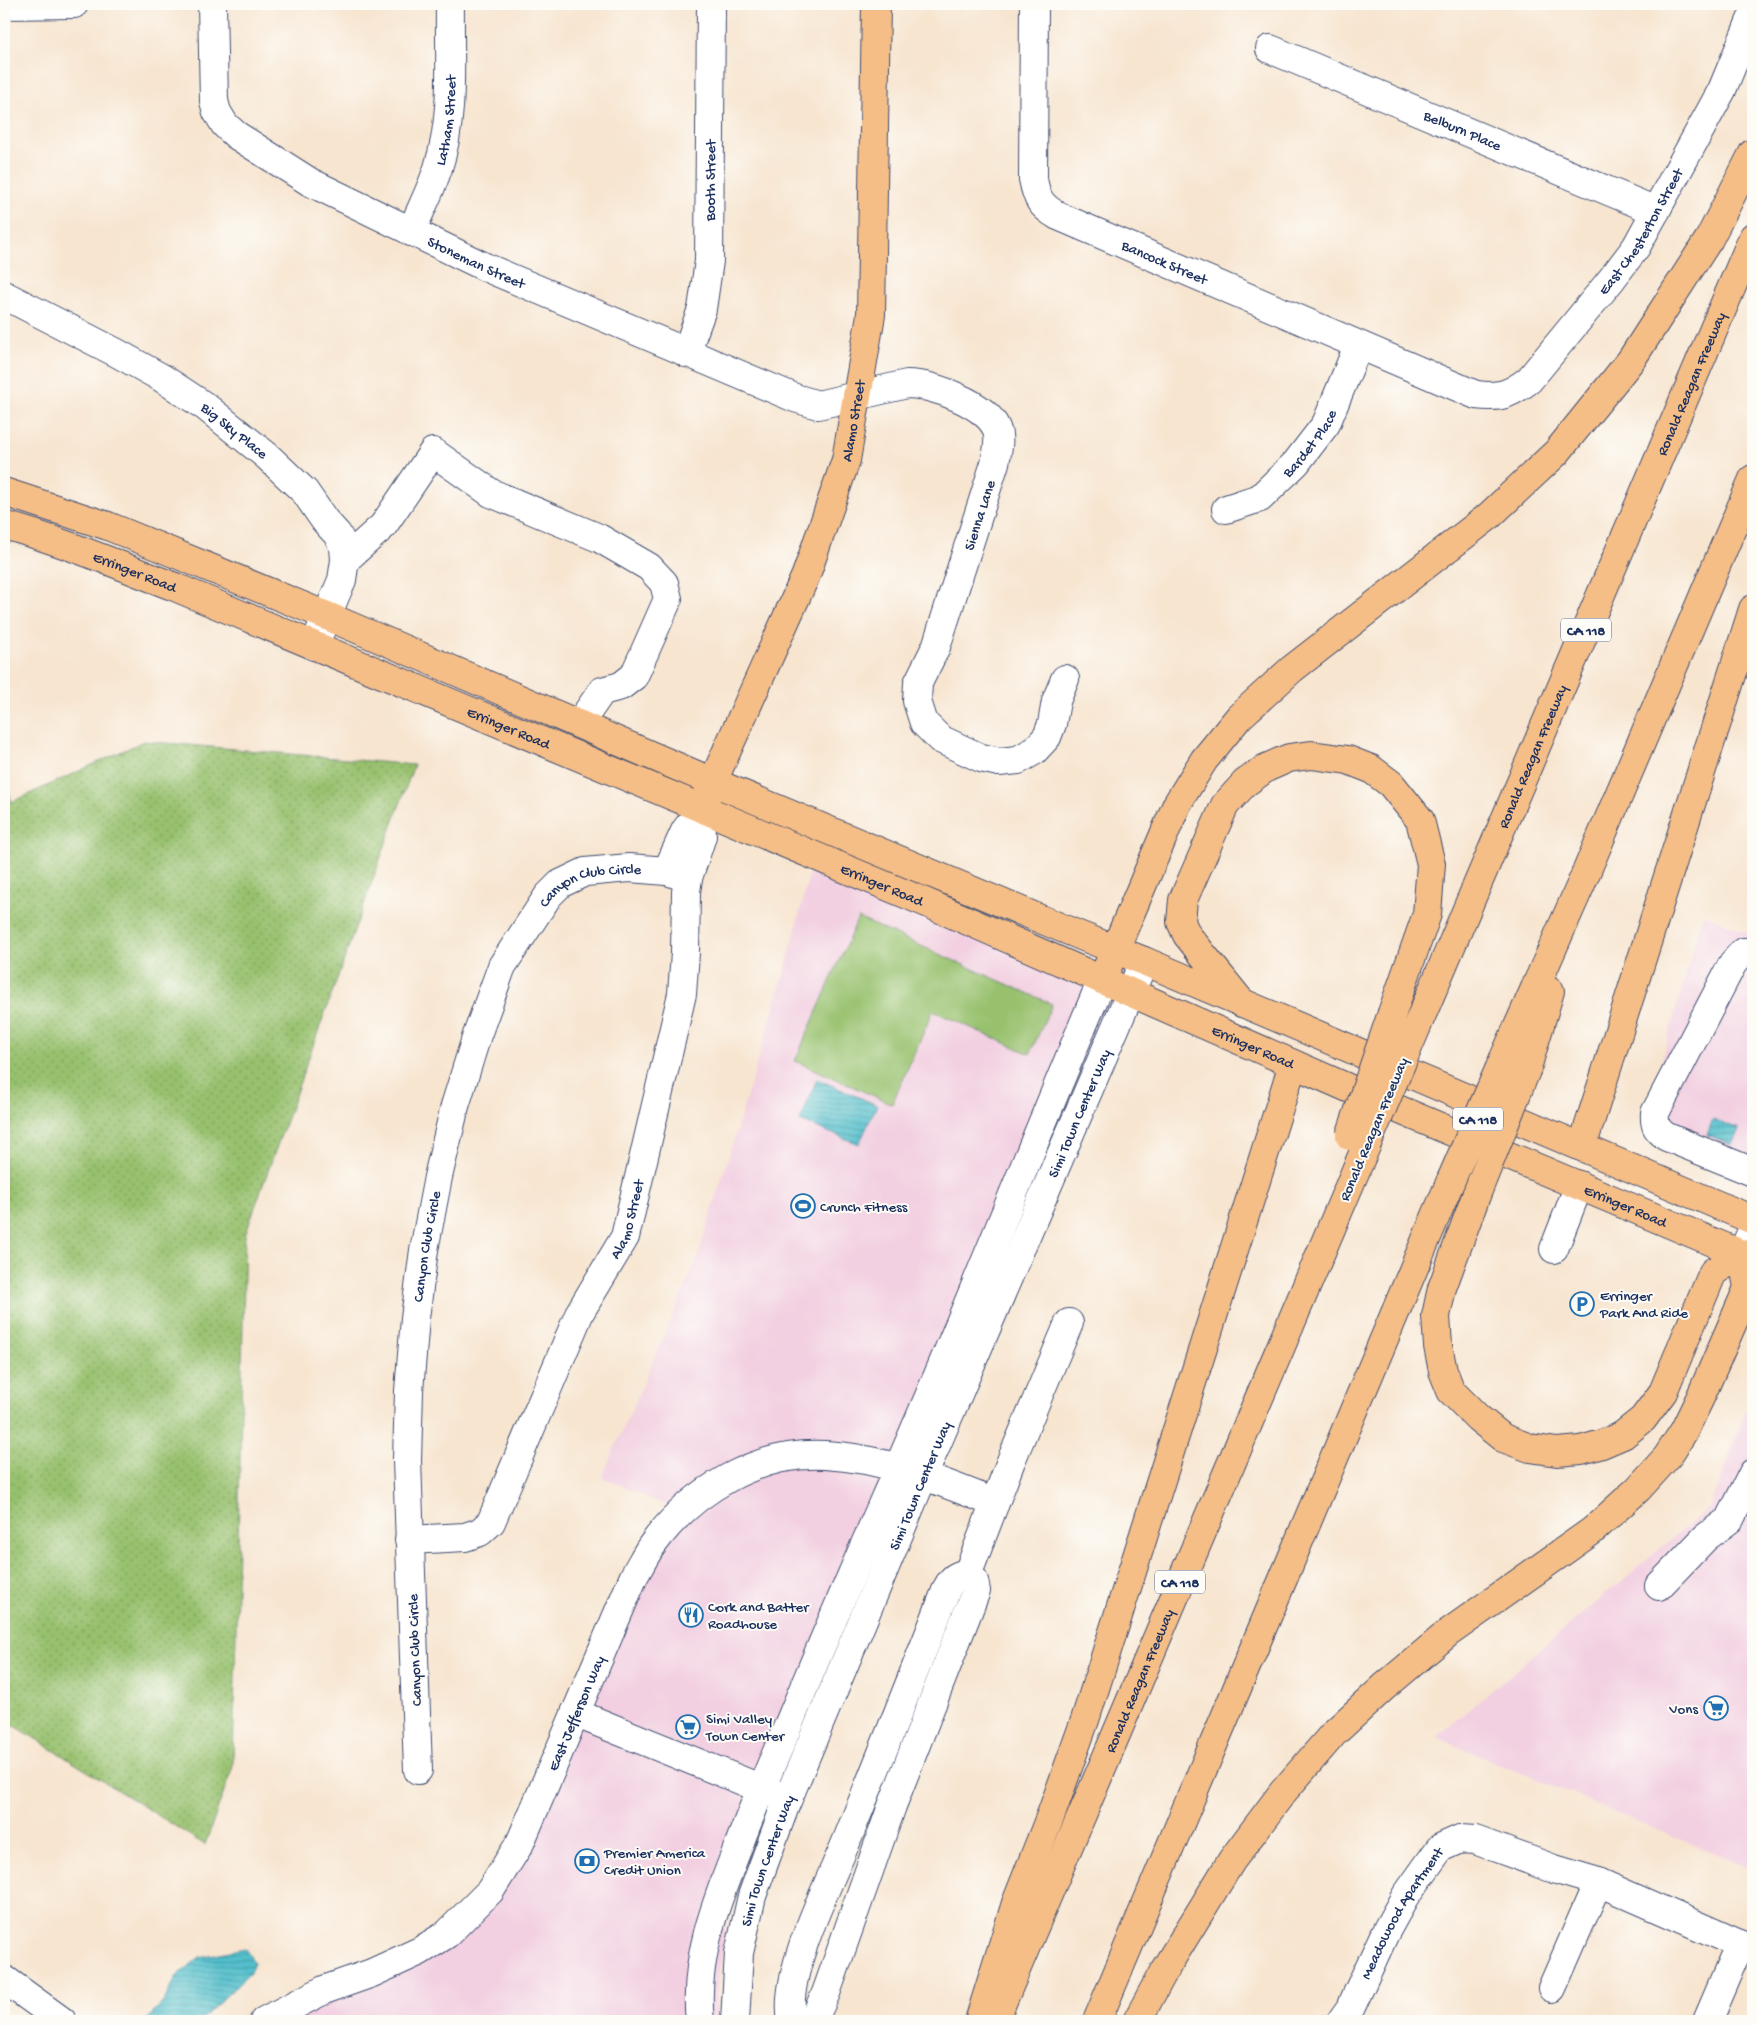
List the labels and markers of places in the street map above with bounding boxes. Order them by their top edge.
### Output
sports icon: Crunch Fitness [790,1193,816,1219]
place label: Crunch Fitness [820,1199,908,1217]
place label: Erringer Park And Ride [1599,1288,1688,1323]
parking icon: Erringer Park And Ride [1569,1291,1595,1317]
place label: Cork and Batter Roadhouse [708,1599,810,1634]
restaurant icon: Cork and Batter Roadhouse [678,1602,704,1628]
supermarket icon: Vons [1703,1695,1729,1721]
place label: Vons [1668,1701,1698,1719]
place label: Simi Valley Town Center [705,1711,786,1746]
supermarket icon: Simi Valley Town Center [675,1714,701,1740]
place label: Premier America Credit Union [603,1845,706,1880]
bank icon: Premier America Credit Union [574,1848,600,1874]

